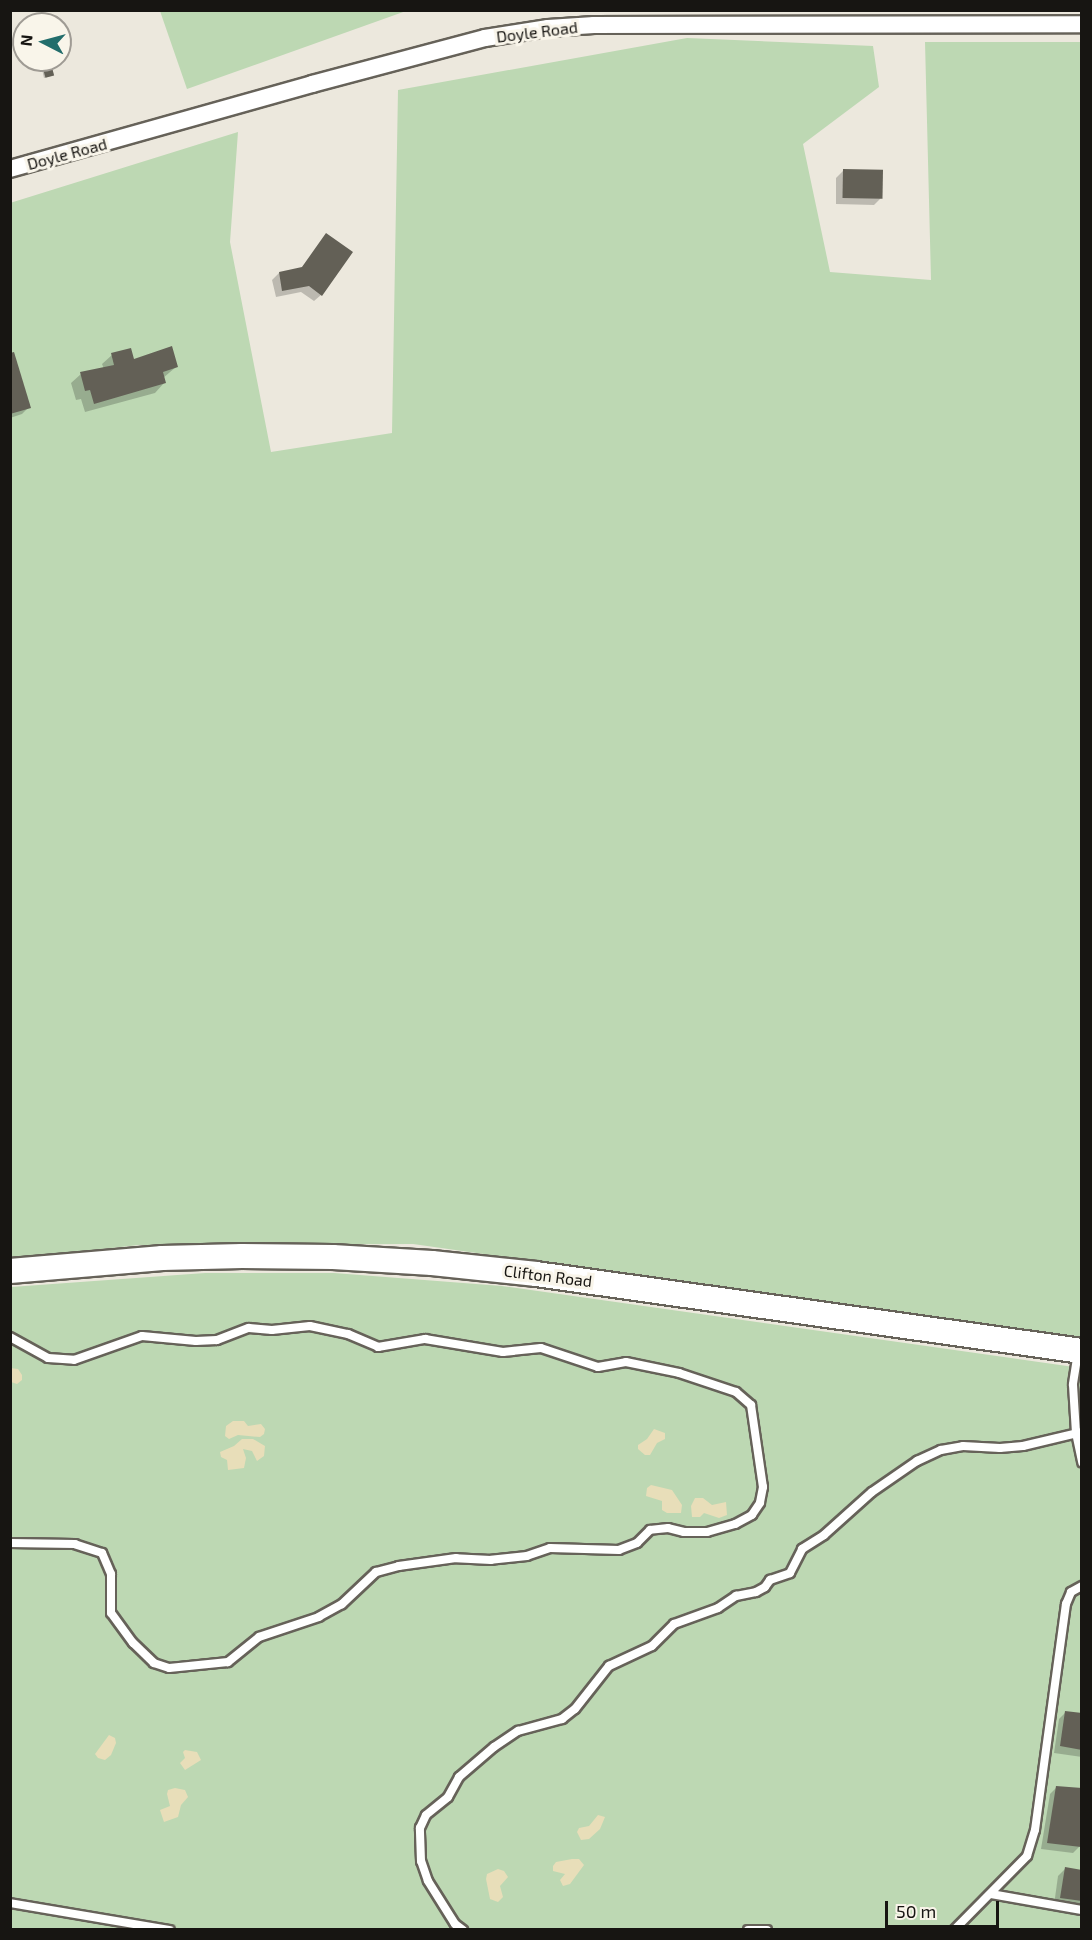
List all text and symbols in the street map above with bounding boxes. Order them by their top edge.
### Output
north arrow [12,12,72,72]
street label: Doyle Road [495,17,579,47]
text: N [16,34,36,47]
street label: Doyle Road [25,134,109,174]
street label: Clifton Road [503,1261,593,1291]
scale bar [888,1889,1002,1927]
text: 50 m [896,1900,936,1922]

